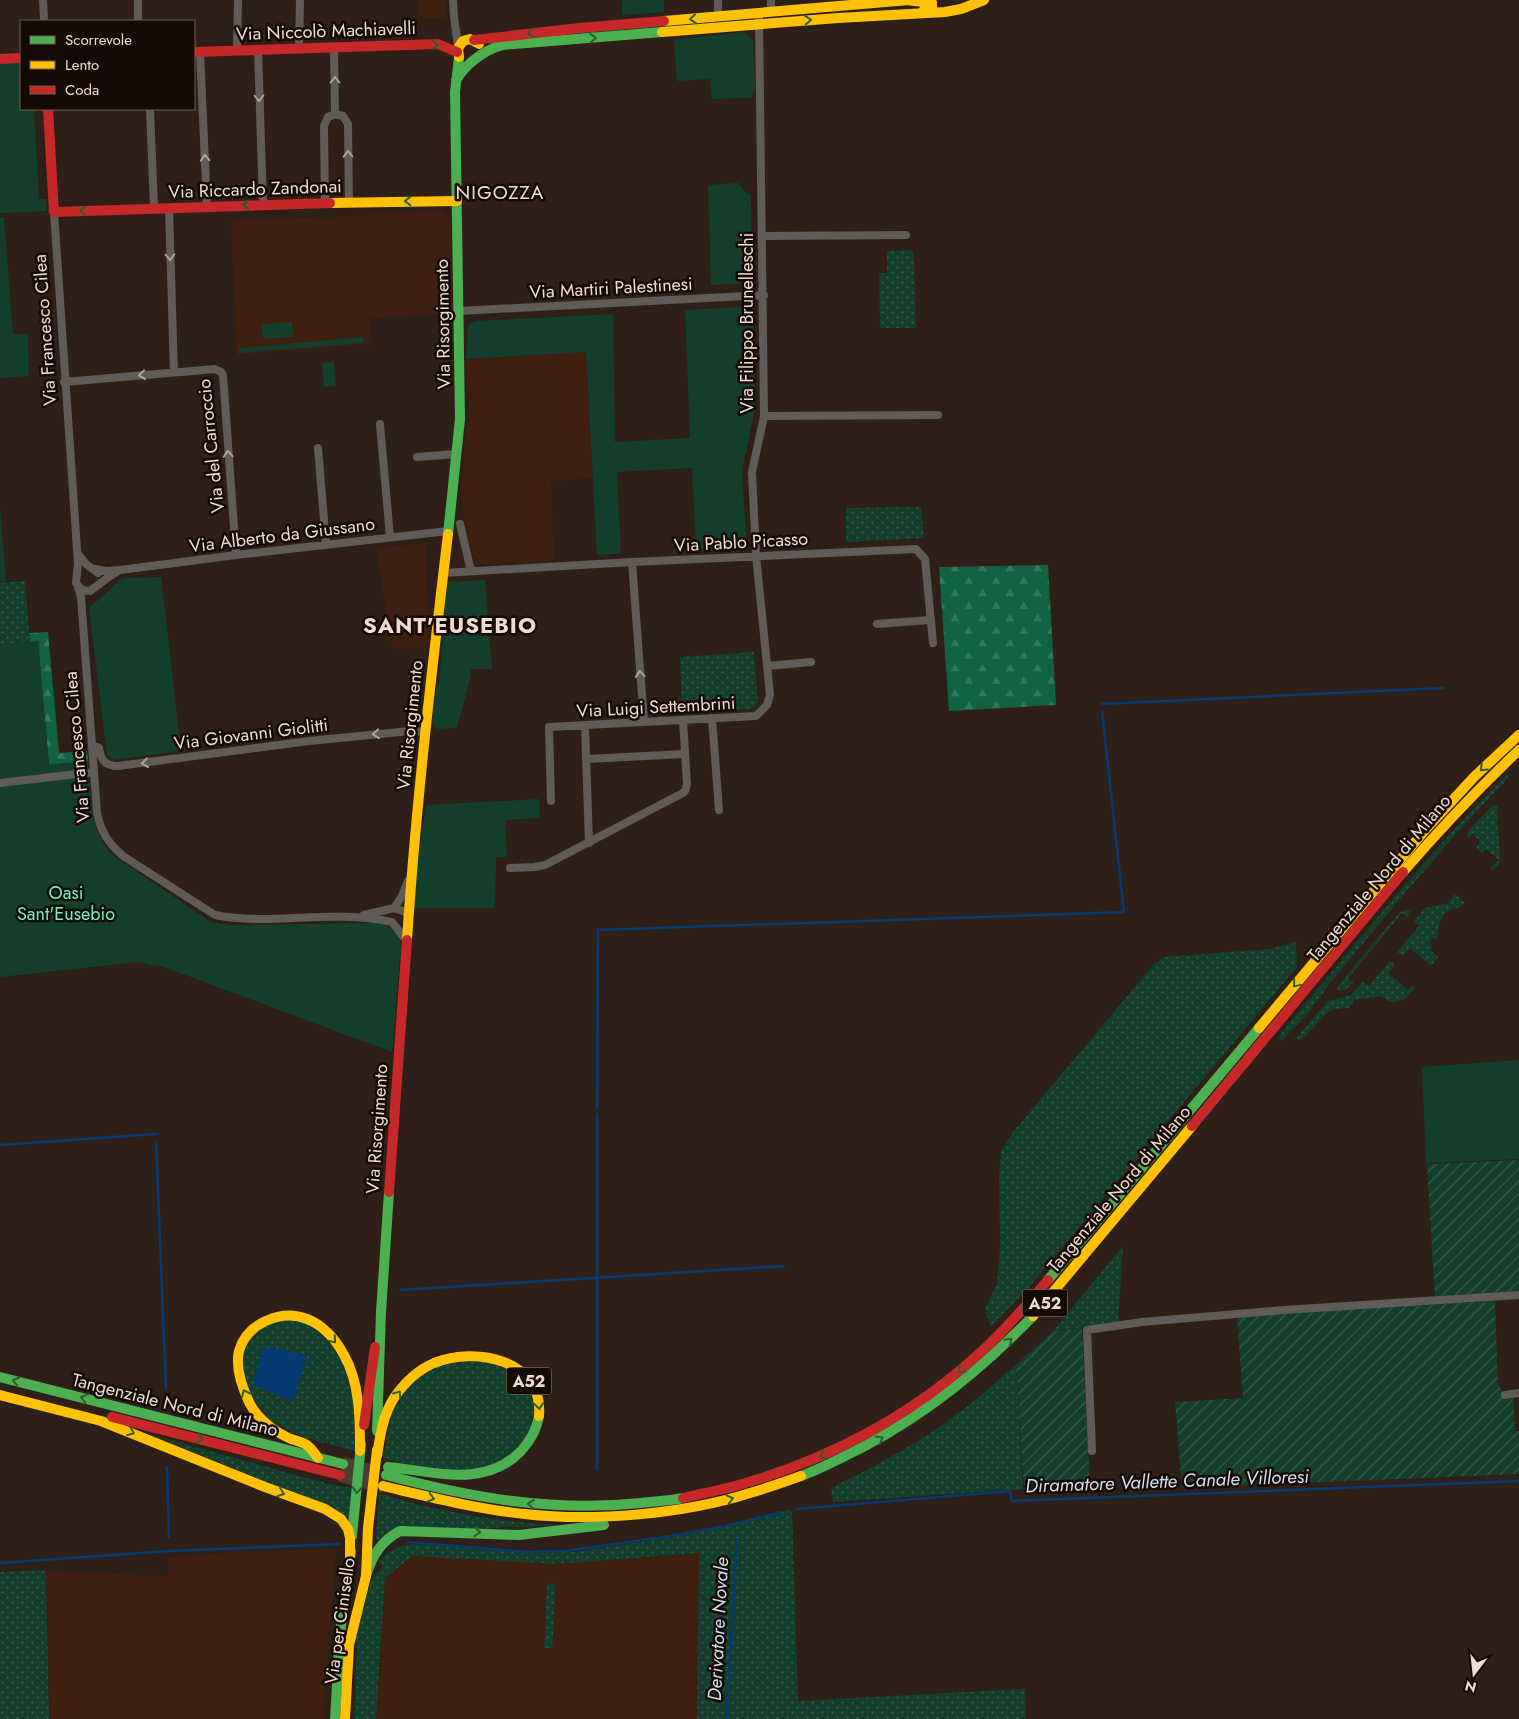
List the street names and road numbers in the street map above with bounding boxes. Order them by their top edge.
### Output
street label: Via Niccolò Machiavelli [236,15,416,47]
street label: Via Riccardo Zandonai [168,173,342,205]
street label: Via Filippo Brunelleschi [734,233,760,413]
street label: Via Francesco Cilea [27,253,63,407]
street label: Via Risorgimento [429,259,457,389]
street label: Via Martiri Palestinesi [529,271,693,305]
street label: Via del Carroccio [191,378,231,514]
street label: Via Alberto da Giussano [188,511,376,559]
street label: Via Pablo Picasso [673,525,809,558]
street label: Via Risorgimento [390,659,430,791]
street label: Via Francesco Cilea [57,670,97,824]
street label: Via Luigi Settembrini [576,690,736,724]
street label: Via Giovanni Giolitti [173,712,329,756]
street label: Tangenziale Nord di Milano [1301,789,1457,967]
street label: Via Risorgimento [359,1063,395,1195]
street label: Tangenziale Nord di Milano [1041,1100,1197,1278]
road number: A52 [1022,1290,1068,1316]
street label: Tangenziale Nord di Milano [69,1367,281,1443]
road number: A52 [506,1368,552,1394]
street label: Via per Cinisello [318,1556,362,1686]

